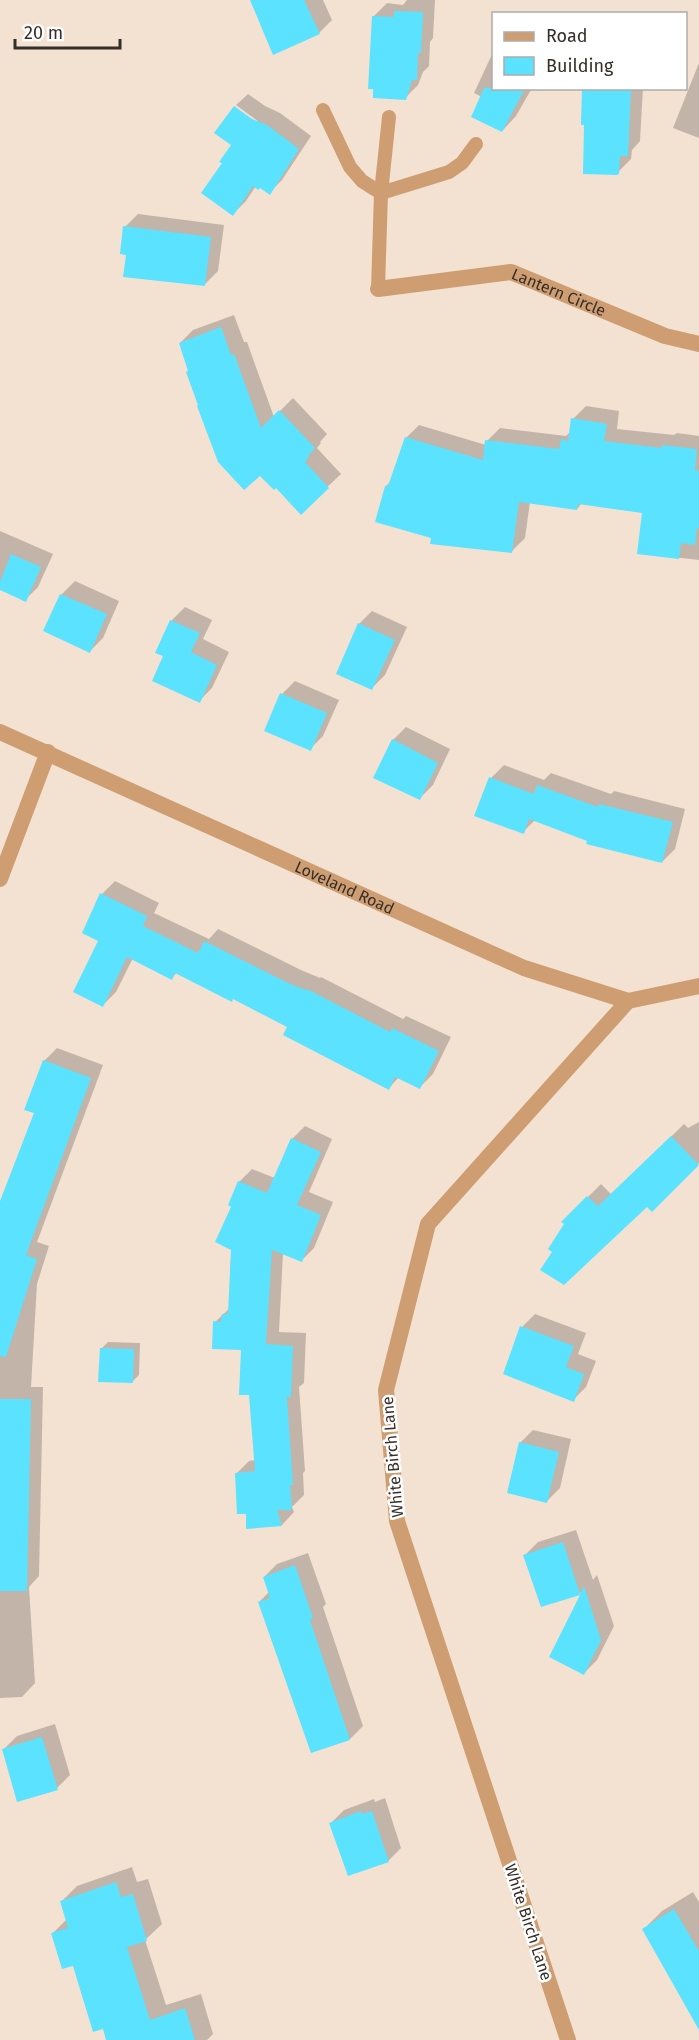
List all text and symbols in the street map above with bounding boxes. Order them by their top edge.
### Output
scale bar [15,12,120,50]
legend [492,12,687,90]
text: 20 m [24,22,63,44]
text: Road [546,25,588,47]
text: Building [546,55,614,77]
street label: Lantern Circle [509,264,609,320]
street label: Loveland Road [292,857,397,918]
street label: White Birch Lane [378,1396,407,1518]
street label: White Birch Lane [501,1861,556,1983]

